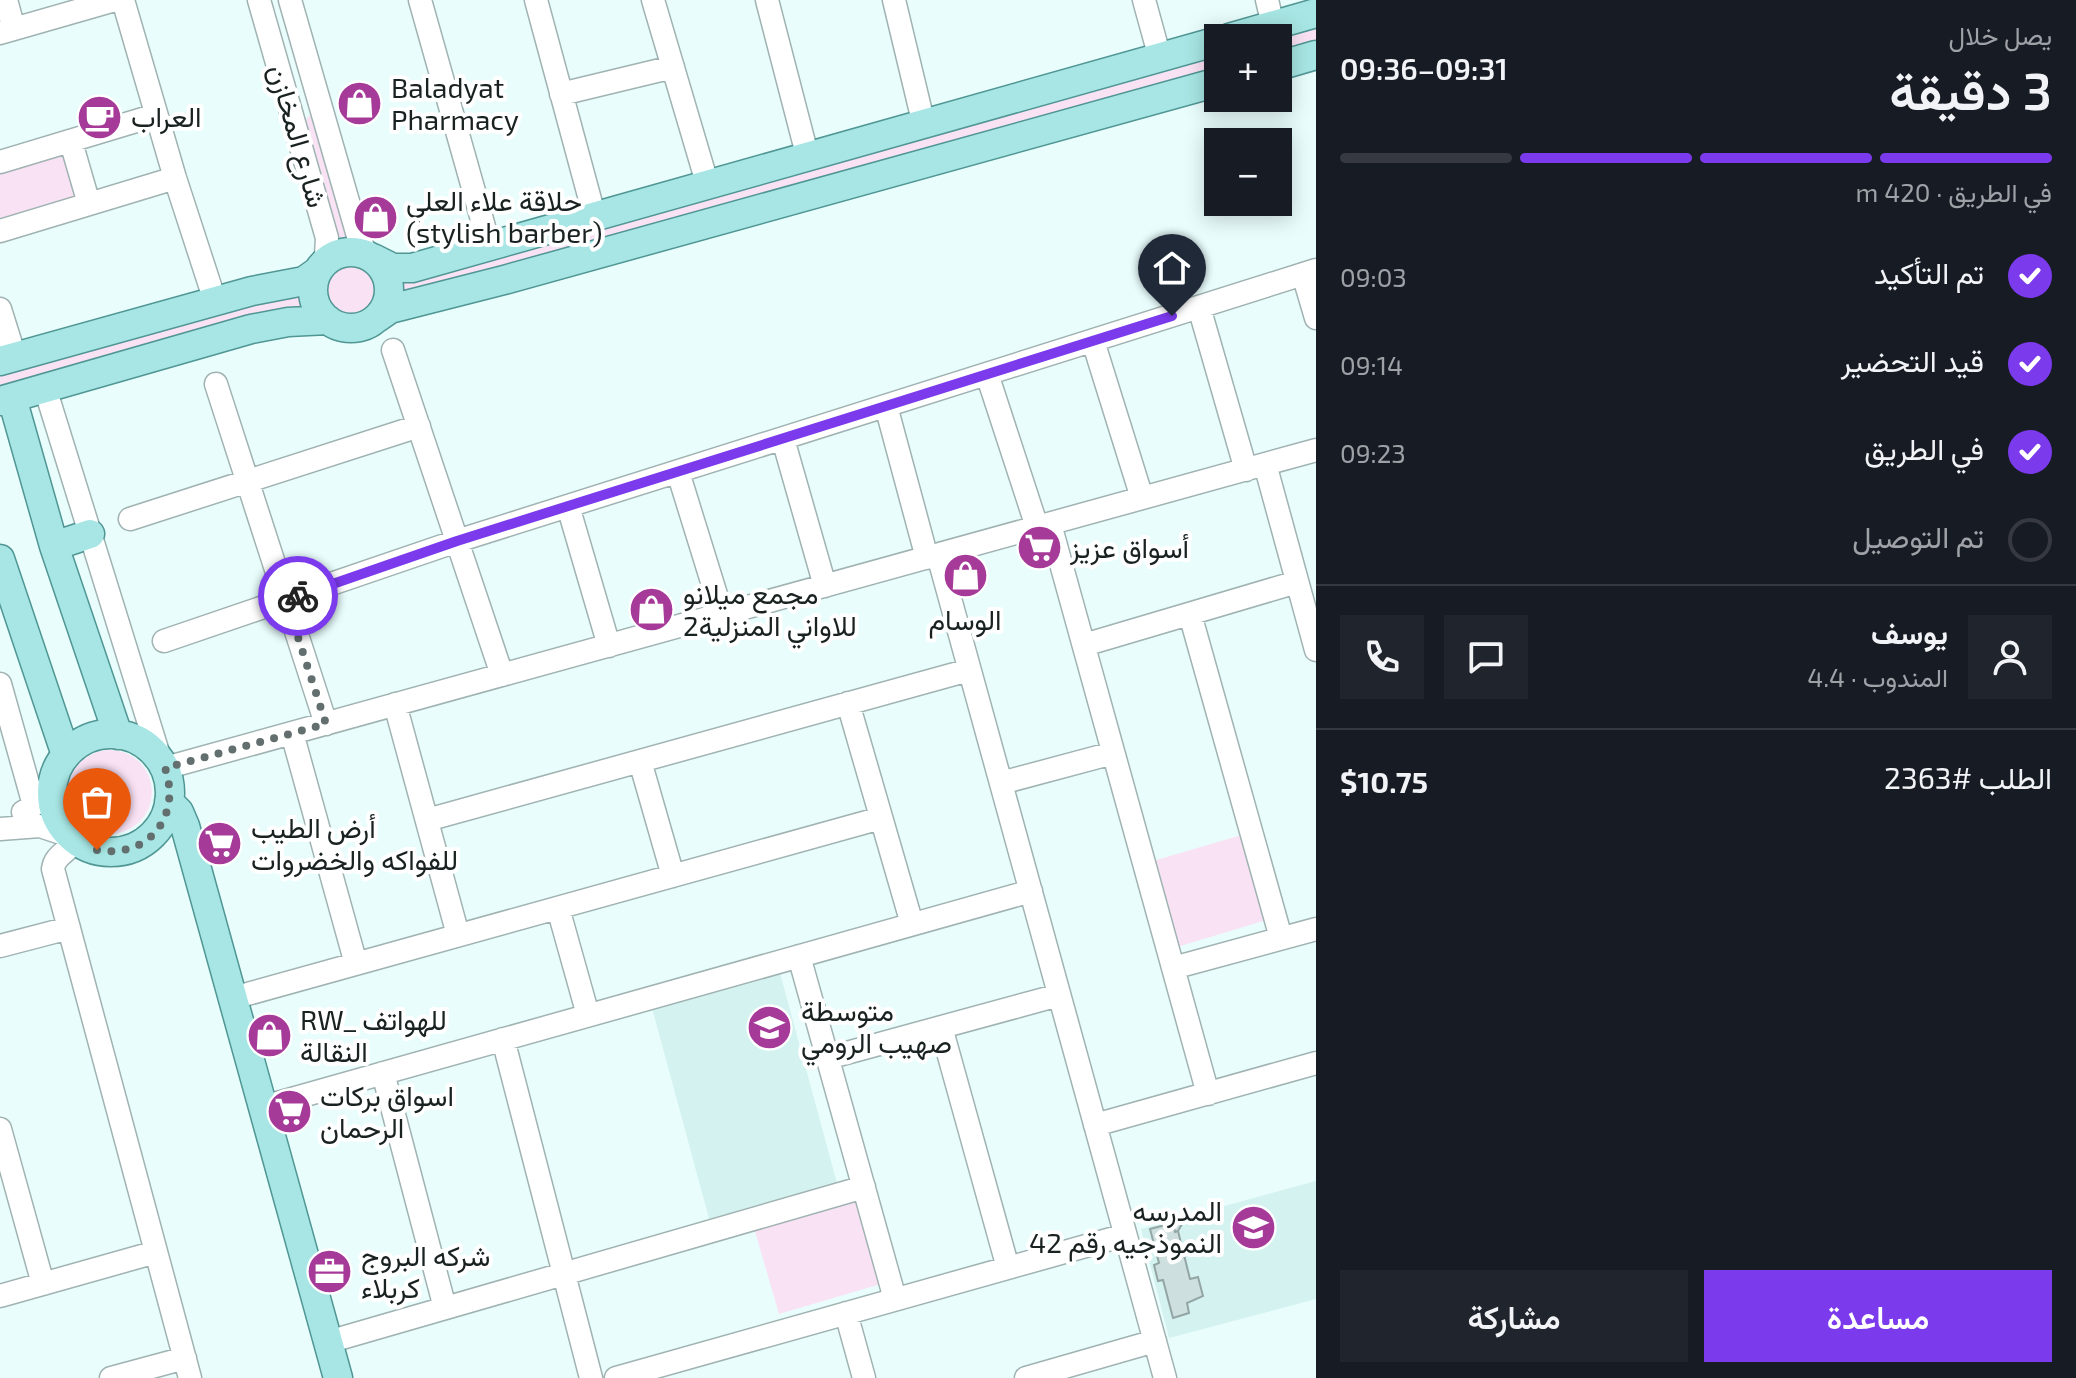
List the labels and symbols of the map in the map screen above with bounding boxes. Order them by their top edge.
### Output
street label: شارع المخازن [259,60,336,212]
place label: Baladyat Pharmacy [391,70,519,136]
shop icon: Baladyat Pharmacy [336,80,384,128]
cafe icon: العراب [76,93,124,141]
place label: العراب [131,99,201,135]
place label: حلاقة علاء العلي (stylish barber) [406,183,603,249]
shop icon: حلاقة علاء العلي (stylish barber) [351,193,399,241]
pin [1138,234,1206,316]
supermarket icon: أسواق عزيز [1015,524,1063,572]
place label: أسواق عزيز [1069,530,1189,566]
shop icon: الوسام [941,552,989,600]
courier [258,556,338,636]
place label: مجمع ميلانو للاواني المنزلية2 [683,576,857,649]
shop icon: مجمع ميلانو للاواني المنزلية2 [628,586,676,634]
place label: الوسام [928,602,1002,639]
pin [63,768,131,850]
place label: أرض الطيب للفواكه والخضروات [251,810,458,878]
supermarket icon: أرض الطيب للفواكه والخضروات [196,820,244,868]
place label: متوسطة صهيب الرومي [801,993,952,1066]
place label: RW_ للهواتف النقالة [300,1002,447,1068]
school or university icon: متوسطة صهيب الرومي [746,1003,794,1051]
shop icon: RW_ للهواتف النقالة [245,1012,293,1060]
place label: اسواق بركات الرحمان [320,1078,454,1146]
supermarket icon: اسواق بركات الرحمان [265,1088,313,1136]
place label: المدرسه النموذجيه رقم 42 [1029,1193,1222,1262]
school or university icon: المدرسه النموذجيه رقم 42 [1229,1203,1277,1251]
place label: شركه البروج كربلاء [361,1238,490,1306]
office icon: شركه البروج كربلاء [306,1248,354,1296]

